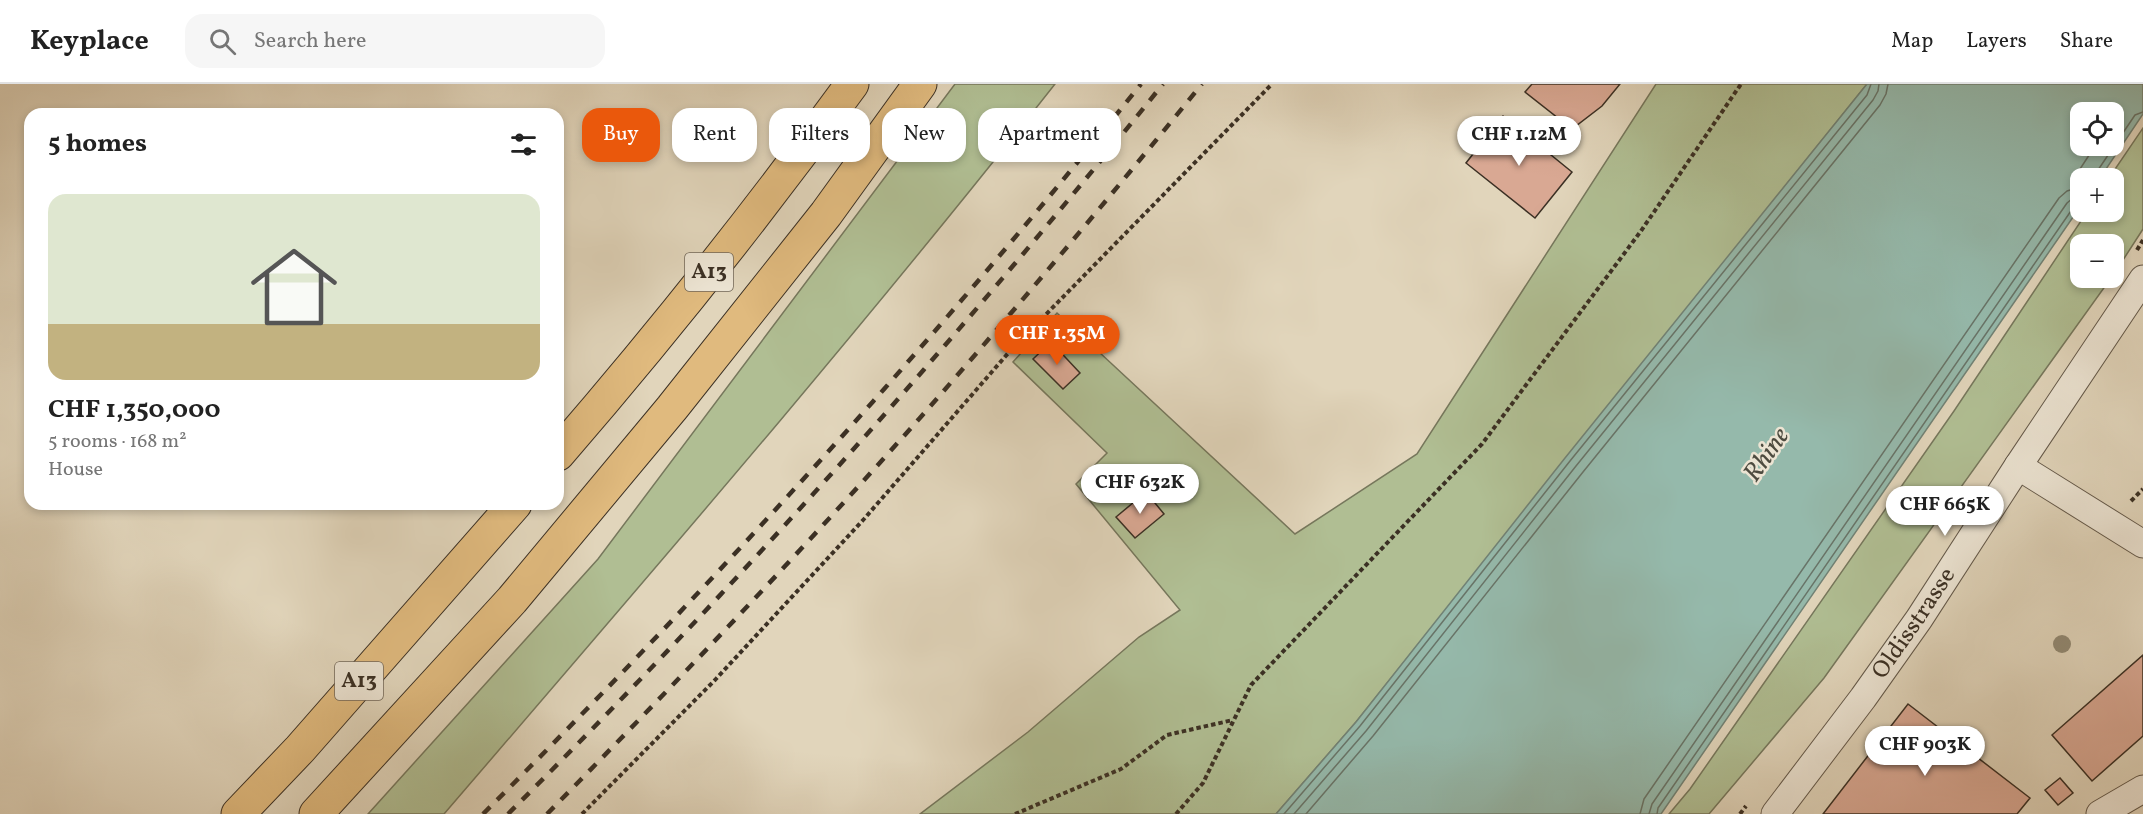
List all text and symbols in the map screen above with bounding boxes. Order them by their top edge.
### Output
search box [185,14,605,68]
text: Keyplace [30,22,149,61]
icon: search [206,25,239,58]
text: Search here [254,26,366,57]
text: Map [1891,27,1933,56]
text: Layers [1966,27,2027,56]
text: Share [2060,27,2113,56]
map controls [2070,102,2124,288]
button: locate [2070,102,2124,156]
chip: Buy [582,108,660,162]
chip: Rent [672,108,757,162]
chip: Filters [769,108,870,162]
chip: New [882,108,966,162]
chip: Apartment [978,108,1121,162]
pin: CHF 1.12M [1450,116,1588,167]
text: CHF 1.12M [1471,121,1567,149]
text: 5 homes [48,126,147,162]
icon: filters [507,128,540,161]
button: + [2070,168,2124,222]
icon: home [240,233,348,341]
button: − [2070,234,2124,288]
road number: A13 [685,253,733,291]
pin: CHF 1.35M [988,315,1126,366]
text: CHF 1.35M [1009,320,1105,348]
text: CHF 1,350,000 [48,392,221,428]
water label: Rhine [1735,420,1799,489]
text: 5 rooms · 168 m² [48,428,187,456]
text: House [48,456,103,484]
pin: CHF 632K [1078,464,1202,515]
text: CHF 632K [1095,469,1185,497]
pin: CHF 665K [1883,486,2007,537]
text: CHF 665K [1900,491,1990,519]
street label: Oldisstrasse [1864,561,1965,686]
road number: A13 [335,662,383,700]
pin: CHF 903K [1863,726,1987,777]
text: CHF 903K [1879,731,1971,759]

